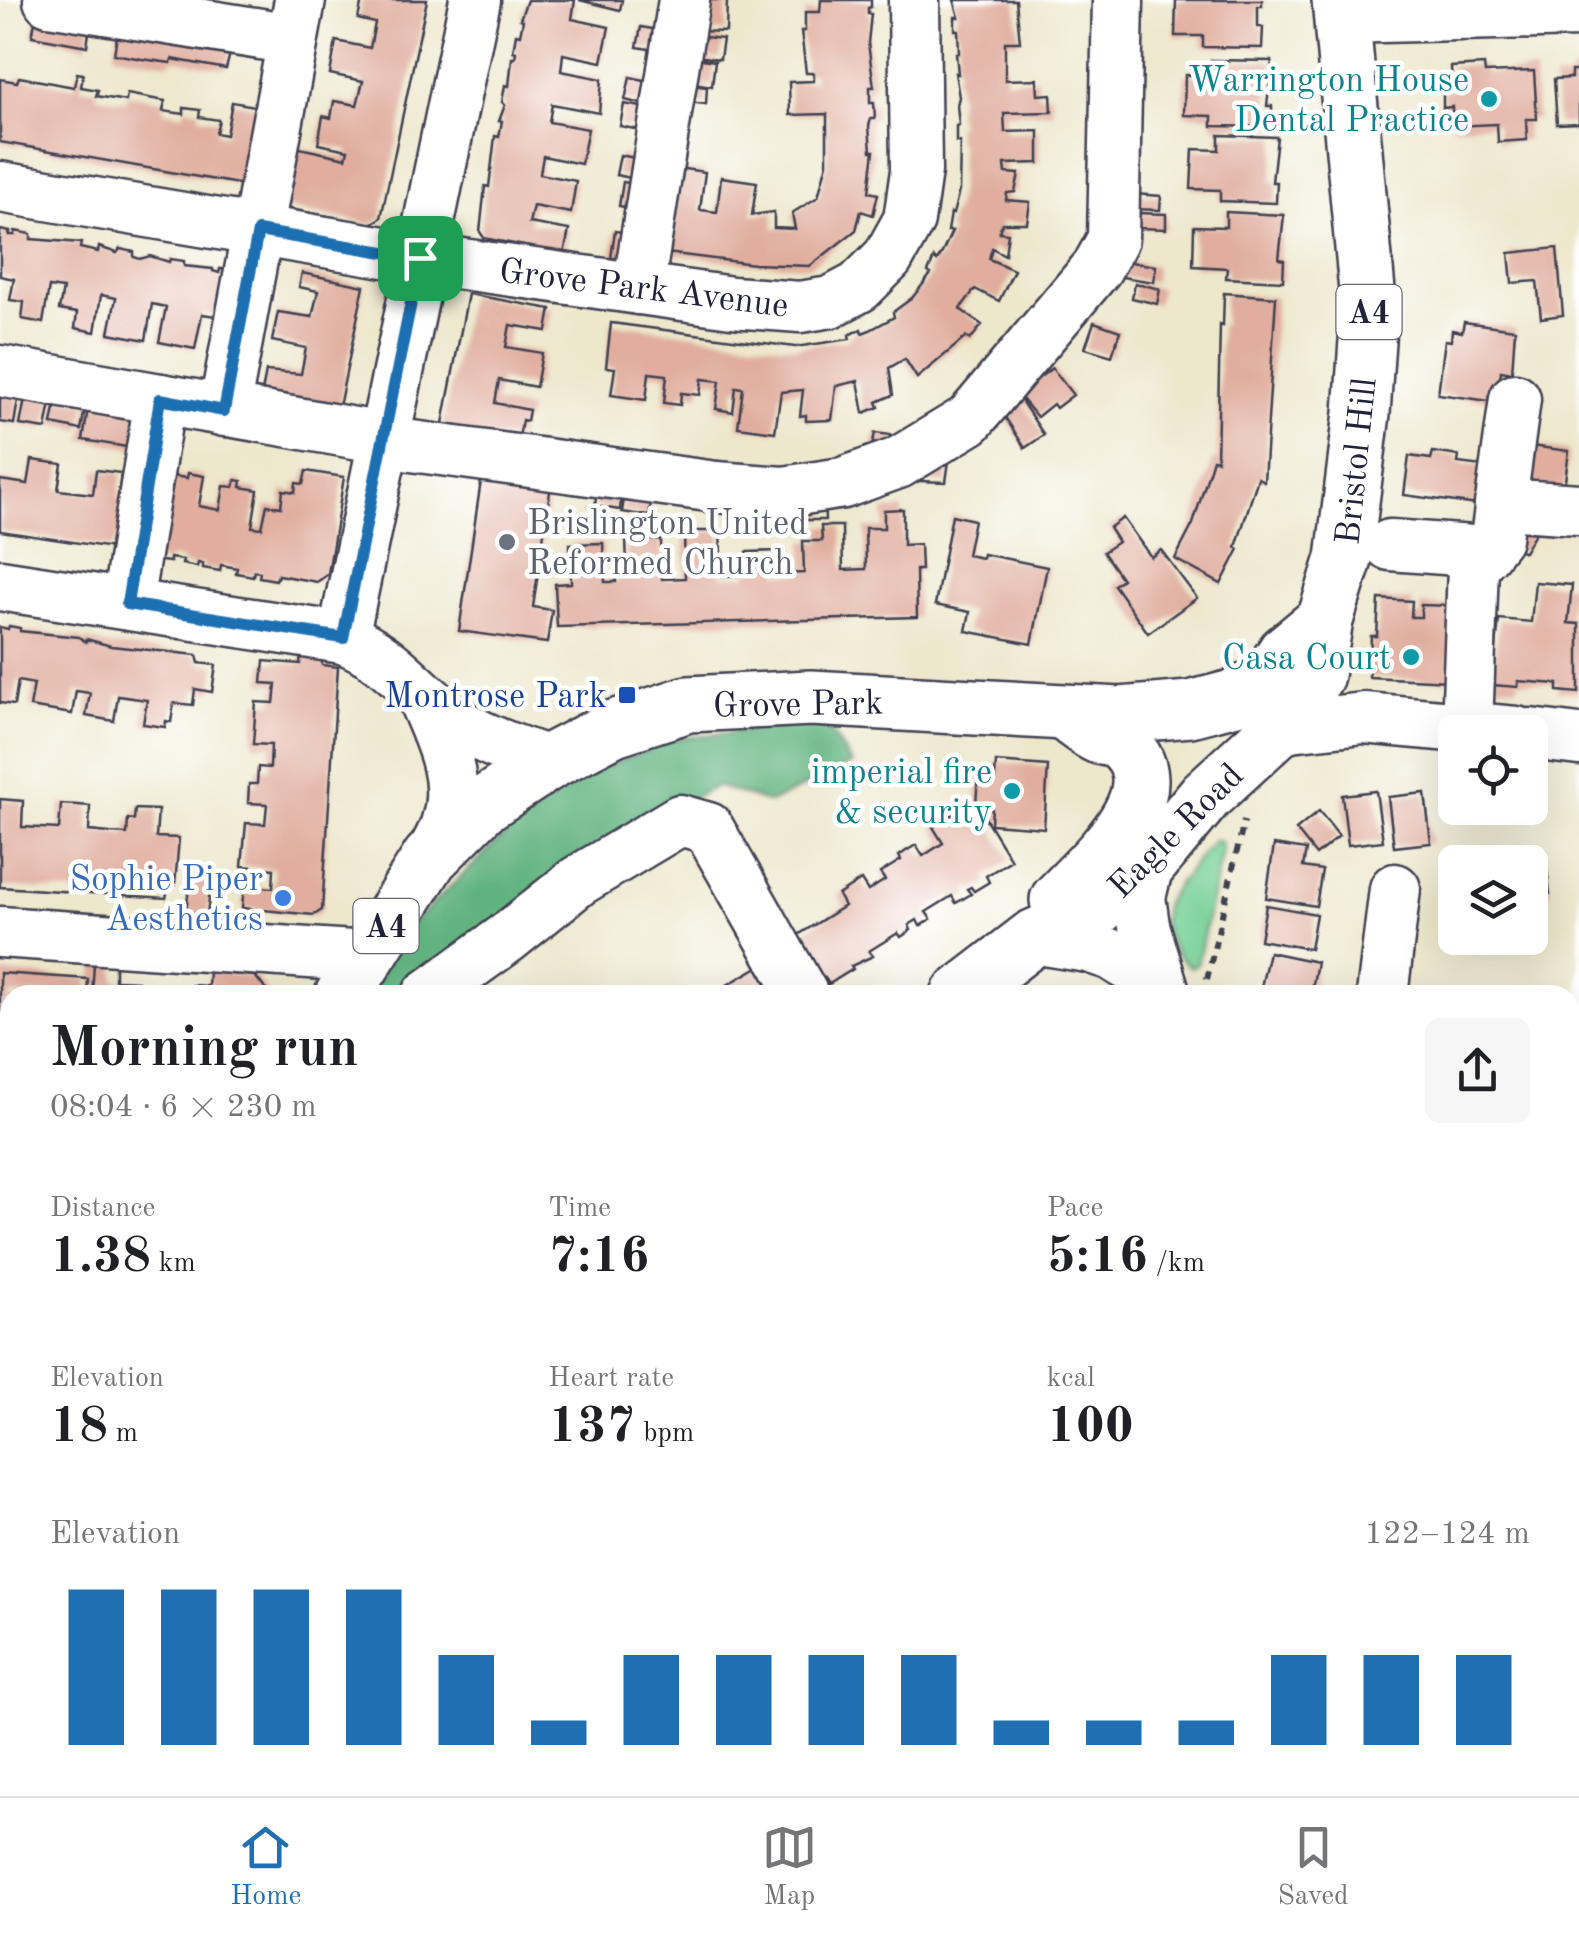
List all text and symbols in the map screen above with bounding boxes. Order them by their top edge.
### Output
place label: Warrington House Dental Practice [1188,64,1469,139]
marker: Warrington House Dental Practice [1478,88,1500,110]
pin [378,216,463,301]
icon: arrive [393,231,448,286]
street label: Grove Park Avenue [497,254,790,325]
road number: A4 [1336,285,1402,339]
street label: Bristol Hill [1331,376,1384,547]
place label: Brislington United Reformed Church [527,507,807,582]
marker: Brislington United Reformed Church [496,531,518,553]
place label: Casa Court [1222,642,1391,677]
marker: Casa Court [1400,646,1422,668]
place label: Montrose Park [384,680,607,715]
marker: Montrose Park [616,684,638,706]
street label: Grove Park [713,687,883,724]
map controls [1438,715,1548,955]
button: locate [1438,715,1548,825]
place label: imperial fire & security [811,756,992,831]
street label: Eagle Road [1103,758,1251,906]
marker: imperial fire & security [1001,780,1023,802]
button: layers [1438,845,1548,955]
place label: Sophie Piper Aesthetics [70,863,263,938]
marker: Sophie Piper Aesthetics [272,887,294,909]
road number: A4 [354,899,418,953]
button: share [1425,1018,1530,1123]
text: Morning run [50,1023,359,1078]
text: 08:04 · 6 × 230 m [50,1092,317,1124]
text: Distance [50,1195,155,1223]
text: Time [548,1195,611,1223]
text: Pace [1047,1195,1103,1223]
text: 1.38 [50,1233,151,1283]
text: 7:16 [548,1233,649,1283]
text: 5:16 [1047,1233,1148,1283]
text: km [151,1250,196,1278]
text: /km [1148,1250,1205,1278]
text: Elevation [50,1365,164,1393]
text: Heart rate [548,1365,674,1393]
text: kcal [1047,1365,1095,1393]
text: 18 [50,1403,108,1453]
text: 137 [548,1403,635,1453]
text: 100 [1047,1403,1134,1453]
text: m [108,1420,138,1448]
text: bpm [635,1420,694,1448]
text: Elevation [50,1519,180,1551]
text: 122–124 m [1364,1519,1530,1551]
tab: Home [230,1820,301,1915]
tab: Map [762,1820,817,1915]
tab: Saved [1277,1820,1349,1915]

